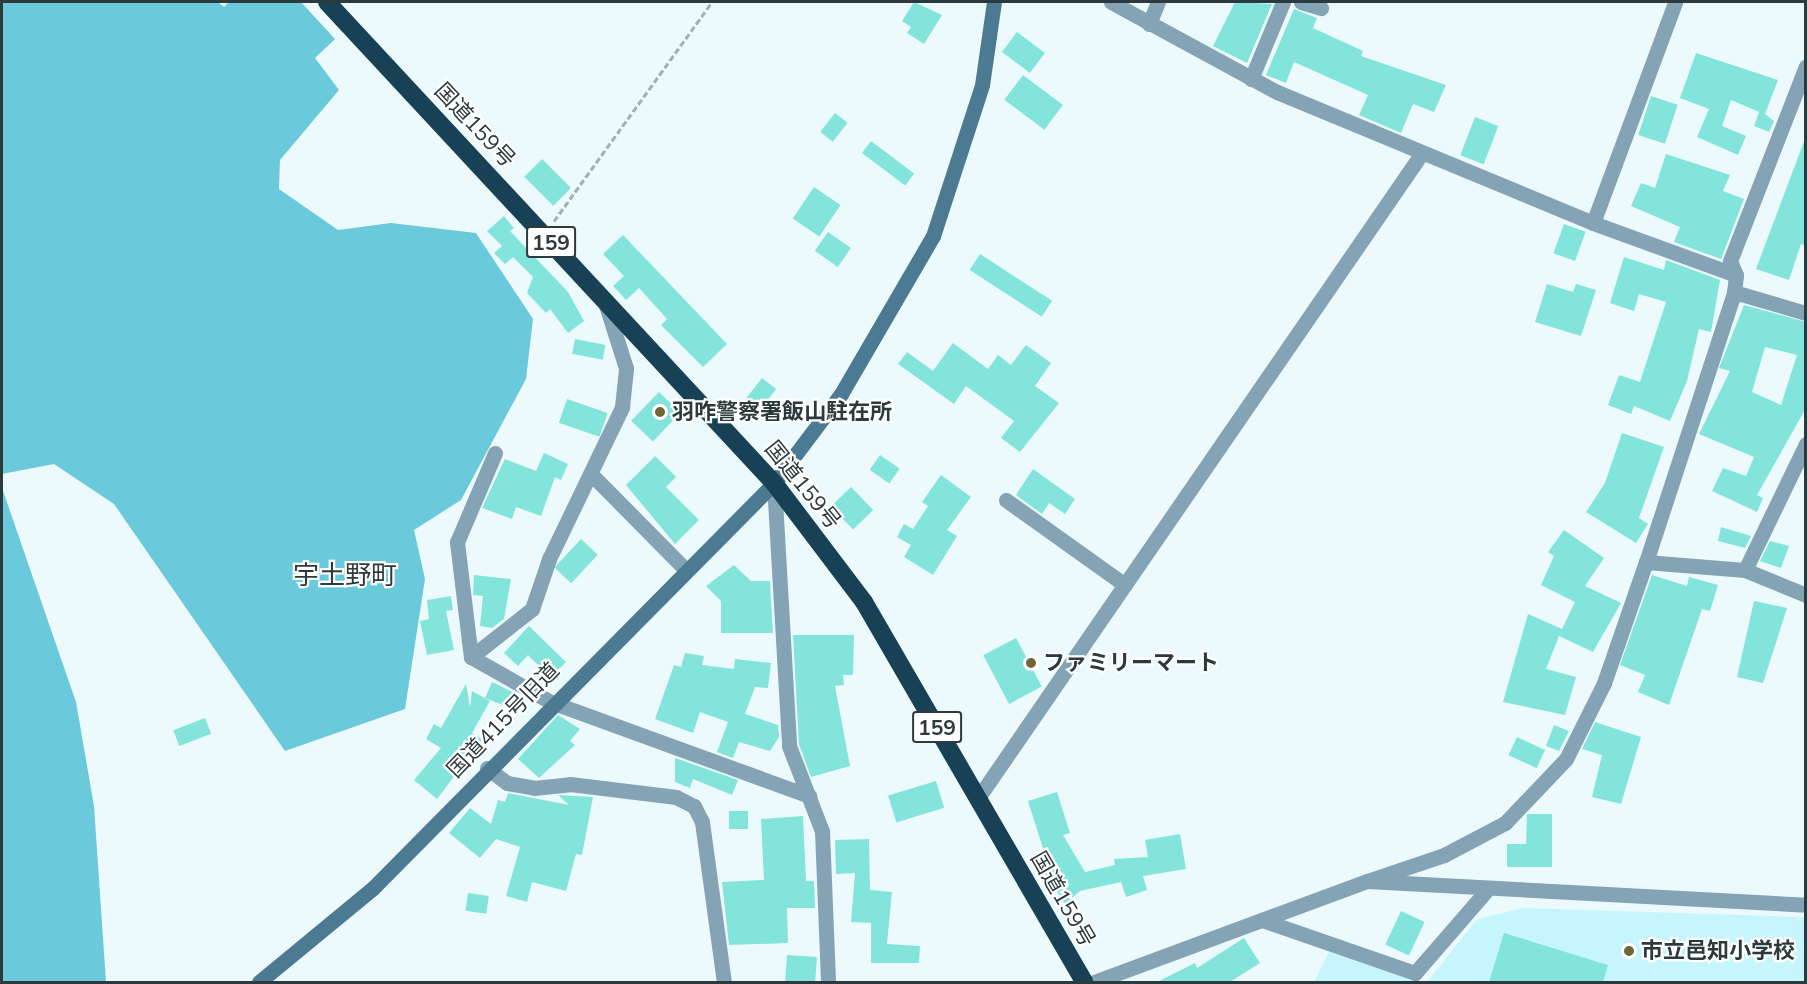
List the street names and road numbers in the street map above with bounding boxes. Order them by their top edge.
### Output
street label: 国道159号 [429,77,521,173]
road number: 159 [526,224,576,260]
street label: 国道159号 [760,436,846,534]
street label: 国道415号旧道 [442,657,564,783]
road number: 159 [912,709,962,745]
street label: 国道159号 [1025,847,1101,951]

